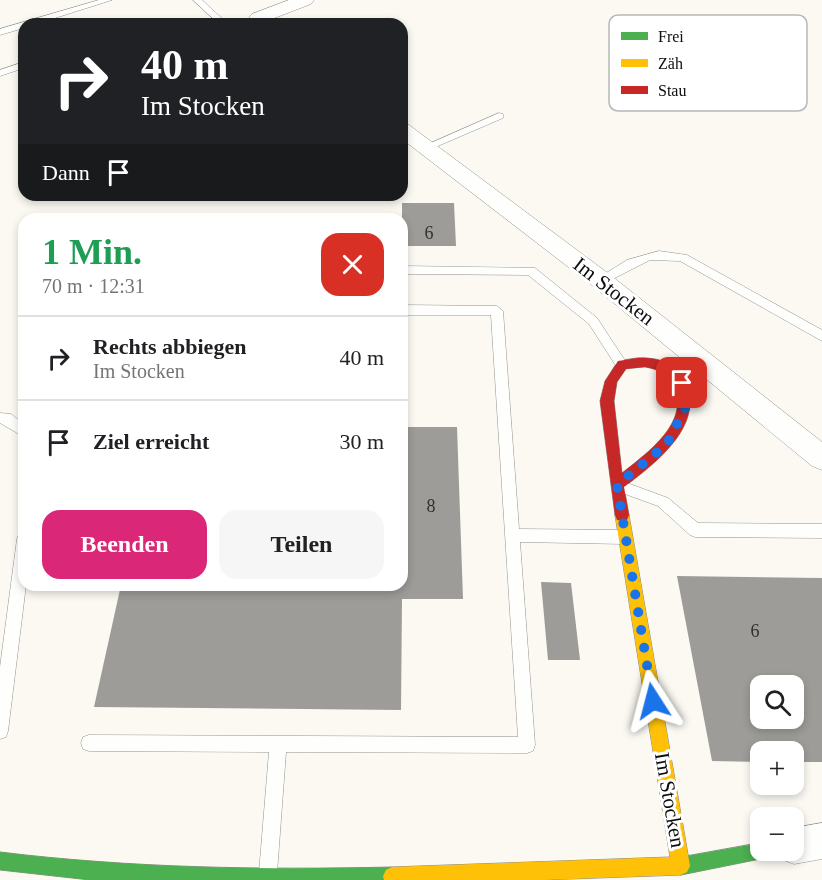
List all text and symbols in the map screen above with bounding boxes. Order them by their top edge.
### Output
legend [609,15,807,111]
text: Frei [658,28,684,45]
icon: right [42,42,120,120]
text: 40 m [141,42,229,88]
text: Zäh [658,55,683,72]
text: Stau [658,82,686,99]
text: Im Stocken [141,91,265,121]
icon: arrive [102,156,135,189]
text: Dann [42,160,90,185]
house number: 6 [425,223,434,243]
text: 1 Min. [42,232,142,272]
button: close [321,233,384,296]
street label: Im Stocken [569,252,660,330]
text: 70 m · 12:31 [42,275,145,297]
text: Rechts abbiegen [93,334,246,359]
icon: right [42,342,75,375]
text: 40 m [339,345,384,370]
pin [656,357,707,408]
text: Im Stocken [93,360,185,382]
icon: arrive [665,366,698,399]
icon: arrive [42,426,75,459]
text: Ziel erreicht [93,429,209,454]
text: 30 m [339,429,384,454]
house number: 8 [427,496,436,516]
button: Beenden [42,510,207,579]
button: Teilen [219,510,384,579]
house number: 6 [751,621,760,641]
position arrow [621,669,685,733]
map controls [750,675,804,861]
button: search [750,675,804,729]
button: + [750,741,804,795]
street label: Im Stocken [650,751,690,850]
button: − [750,807,804,861]

